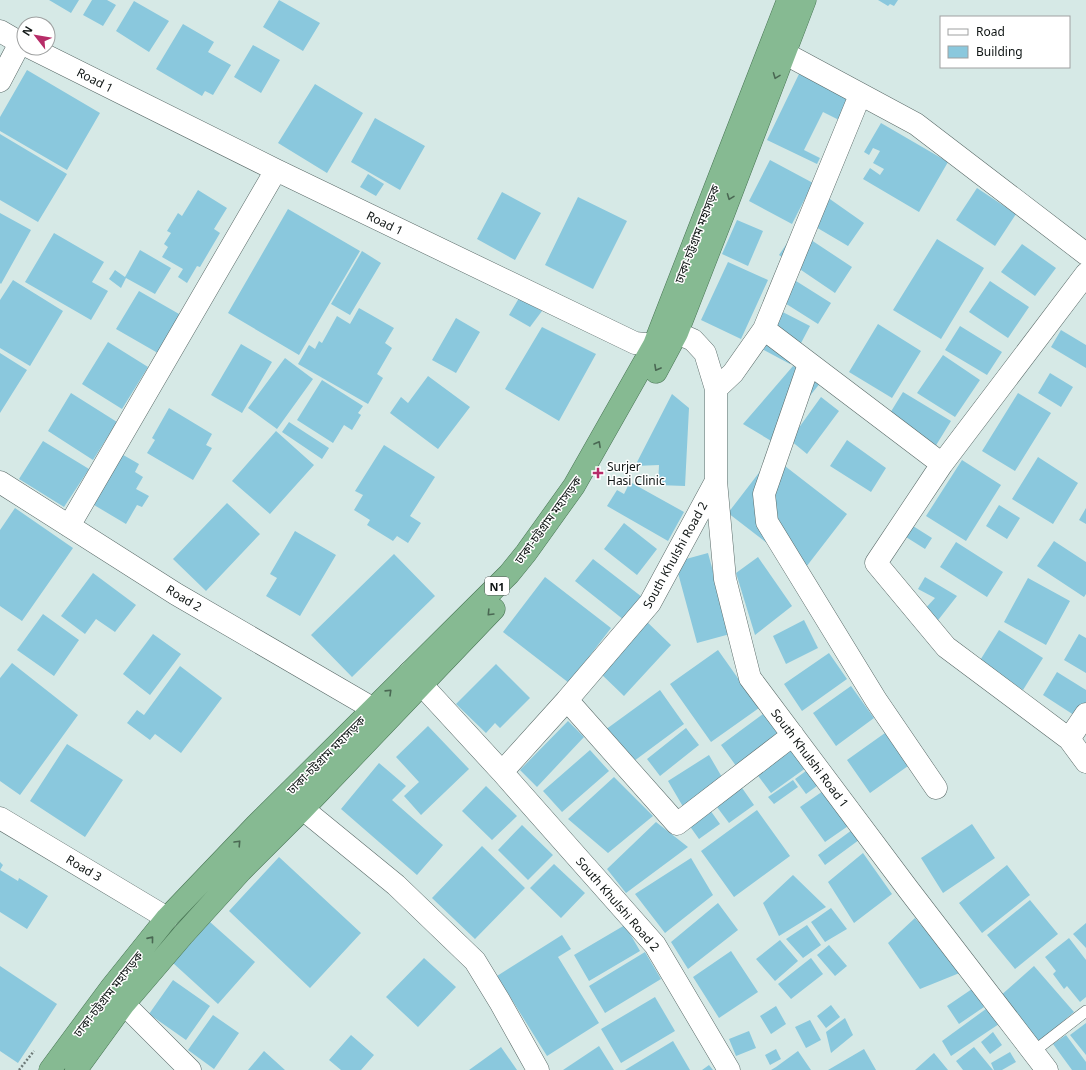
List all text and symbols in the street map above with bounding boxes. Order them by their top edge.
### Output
north arrow [16,16,56,56]
legend [940,16,1070,68]
text: N [18,23,36,38]
text: Road [976,23,1005,40]
text: Building [976,43,1023,60]
street label: Road 1 [74,64,116,96]
one-way arrow [772,72,781,79]
street label: ঢাকা-চট্টগ্রাম মহাসড়ক [670,182,724,287]
one-way arrow [727,194,735,201]
street label: Road 1 [364,207,406,239]
one-way arrow [655,364,662,371]
one-way arrow [594,441,601,448]
place label: Surjer Hasi Clinic [607,458,665,489]
marker: Surjer Hasi Clinic [592,467,604,479]
street label: ঢাকা-চট্টগ্রাম মহাসড়ক [510,473,586,568]
street label: South Khulshi Road 2 [639,498,712,611]
road number: N1 [485,577,509,595]
street label: Road 2 [163,581,205,615]
one-way arrow [487,608,495,616]
one-way arrow [384,689,392,697]
street label: South Khulshi Road 1 [767,705,853,811]
street label: ঢাকা-চট্টগ্রাম মহাসড়ক [282,712,369,799]
one-way arrow [234,840,241,848]
street label: Road 3 [63,851,105,885]
street label: South Khulshi Road 2 [572,853,664,955]
one-way arrow [146,937,153,944]
street label: ঢাকা-চট্টগ্রাম মহাসড়ক [69,947,147,1041]

